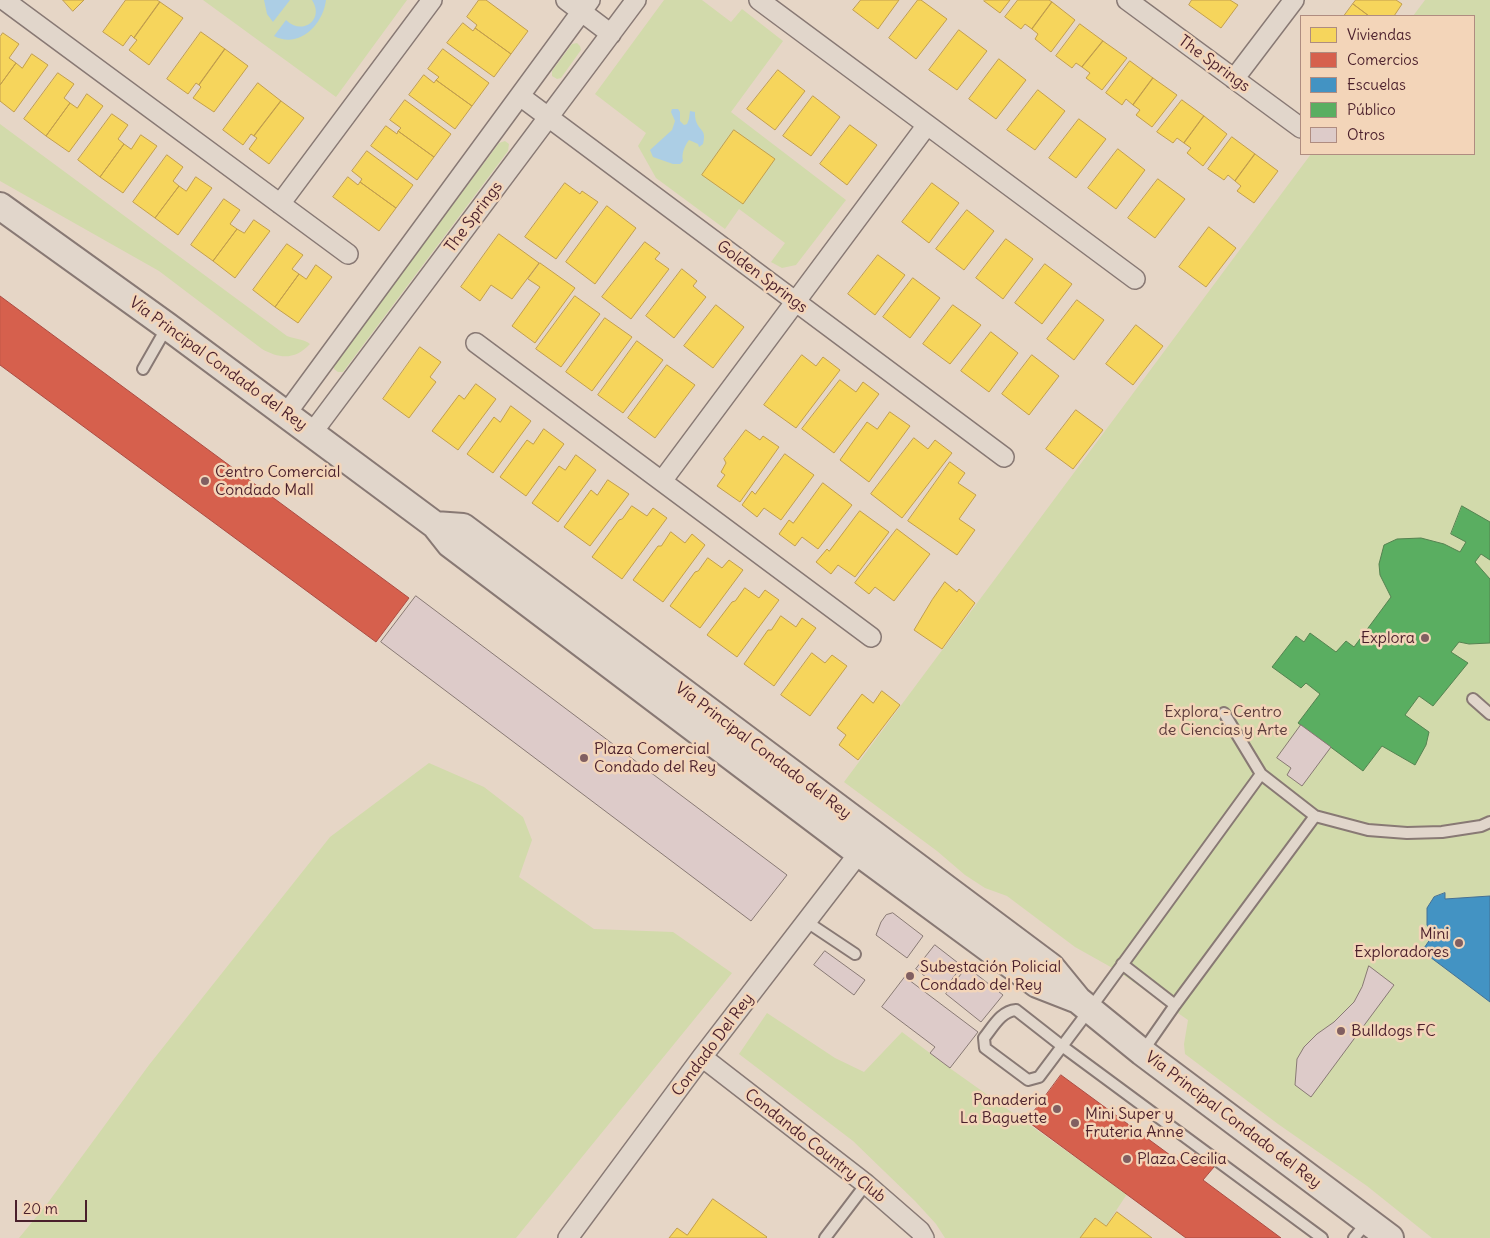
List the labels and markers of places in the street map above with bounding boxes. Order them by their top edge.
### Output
place label: Centro Comercial Condado Mall [215,462,340,500]
marker: Centro Comercial Condado Mall [199,475,211,487]
place label: Explora [1361,628,1415,648]
marker: Explora [1419,632,1431,644]
place label: Plaza Comercial Condado del Rey [594,739,716,777]
marker: Plaza Comercial Condado del Rey [578,752,590,764]
place label: Mini Exploradores [1354,924,1449,962]
marker: Mini Exploradores [1453,937,1465,949]
place label: Subestación Policial Condado del Rey [920,957,1061,995]
marker: Subestación Policial Condado del Rey [904,970,916,982]
place label: Bulldogs FC [1351,1021,1436,1041]
marker: Bulldogs FC [1335,1025,1347,1037]
place label: Panaderia La Baguette [960,1090,1047,1128]
marker: Panaderia La Baguette [1051,1103,1063,1115]
place label: Mini Super y Fruteria Anne [1085,1104,1184,1142]
marker: Mini Super y Fruteria Anne [1069,1117,1081,1129]
place label: Plaza Cecilia [1137,1149,1227,1169]
marker: Plaza Cecilia [1121,1153,1133,1165]

